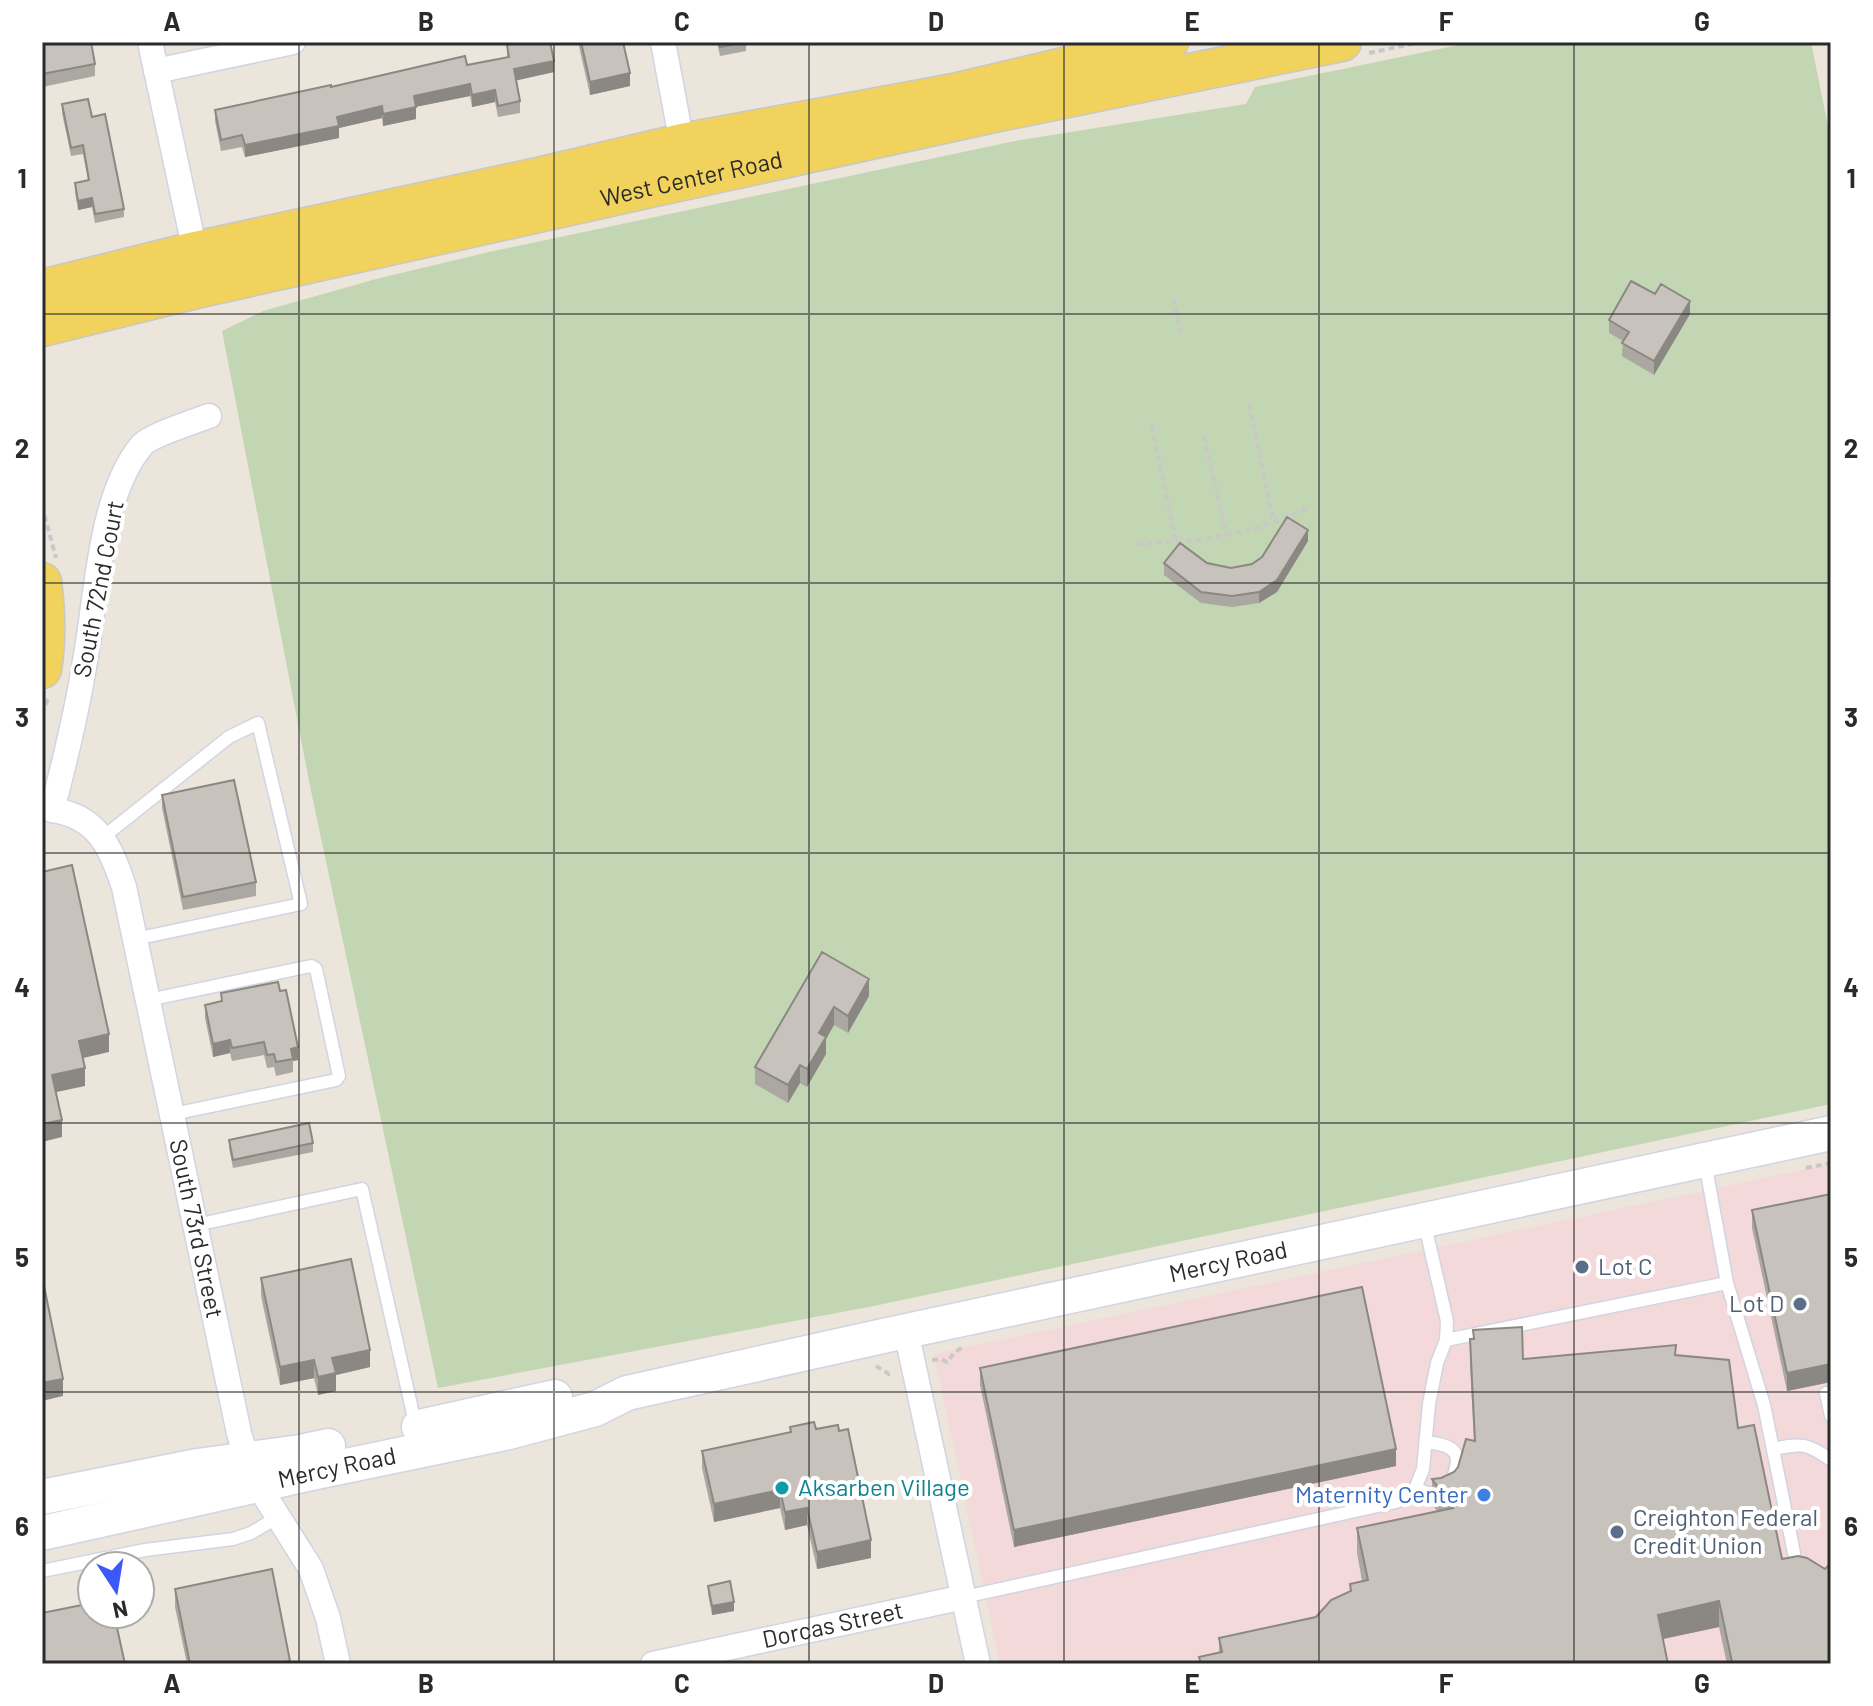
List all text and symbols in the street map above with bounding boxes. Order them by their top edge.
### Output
text: A [163,5,181,36]
text: B [418,5,434,36]
text: C [674,5,690,36]
text: D [928,5,944,36]
text: E [1184,5,1200,36]
text: F [1439,5,1454,36]
text: G [1694,5,1710,36]
street label: West Center Road [597,144,785,212]
text: 1 [17,162,27,193]
text: 1 [1846,162,1856,193]
text: 2 [15,432,29,463]
text: 2 [1844,432,1858,463]
street label: South 72nd Court [66,498,129,680]
text: 3 [15,701,29,732]
text: 3 [1844,701,1858,732]
text: 4 [14,971,30,1002]
text: 4 [1843,971,1859,1002]
street label: South 73rd Street [164,1136,230,1321]
street label: Mercy Road [1166,1234,1290,1287]
text: 5 [15,1241,29,1272]
text: 5 [1844,1241,1858,1272]
place label: Lot C [1598,1251,1653,1280]
marker: Lot C [1573,1258,1591,1276]
place label: Lot D [1729,1288,1784,1317]
marker: Lot D [1791,1295,1809,1313]
street label: Mercy Road [275,1440,398,1493]
place label: Aksarben Village [798,1472,970,1501]
marker: Aksarben Village [773,1479,791,1497]
place label: Maternity Center [1295,1479,1468,1508]
marker: Maternity Center [1475,1486,1493,1504]
place label: Creighton Federal Credit Union [1633,1502,1818,1559]
text: 6 [15,1510,29,1541]
text: 6 [1844,1510,1858,1541]
marker: Creighton Federal Credit Union [1608,1523,1626,1541]
north arrow [76,1550,156,1630]
street label: Dorcas Street [759,1595,906,1653]
text: N [111,1596,130,1625]
text: A [163,1667,181,1698]
text: B [418,1667,434,1698]
text: C [674,1667,690,1698]
text: D [928,1667,944,1698]
text: E [1184,1667,1200,1698]
text: F [1439,1667,1454,1698]
text: G [1694,1667,1710,1698]

